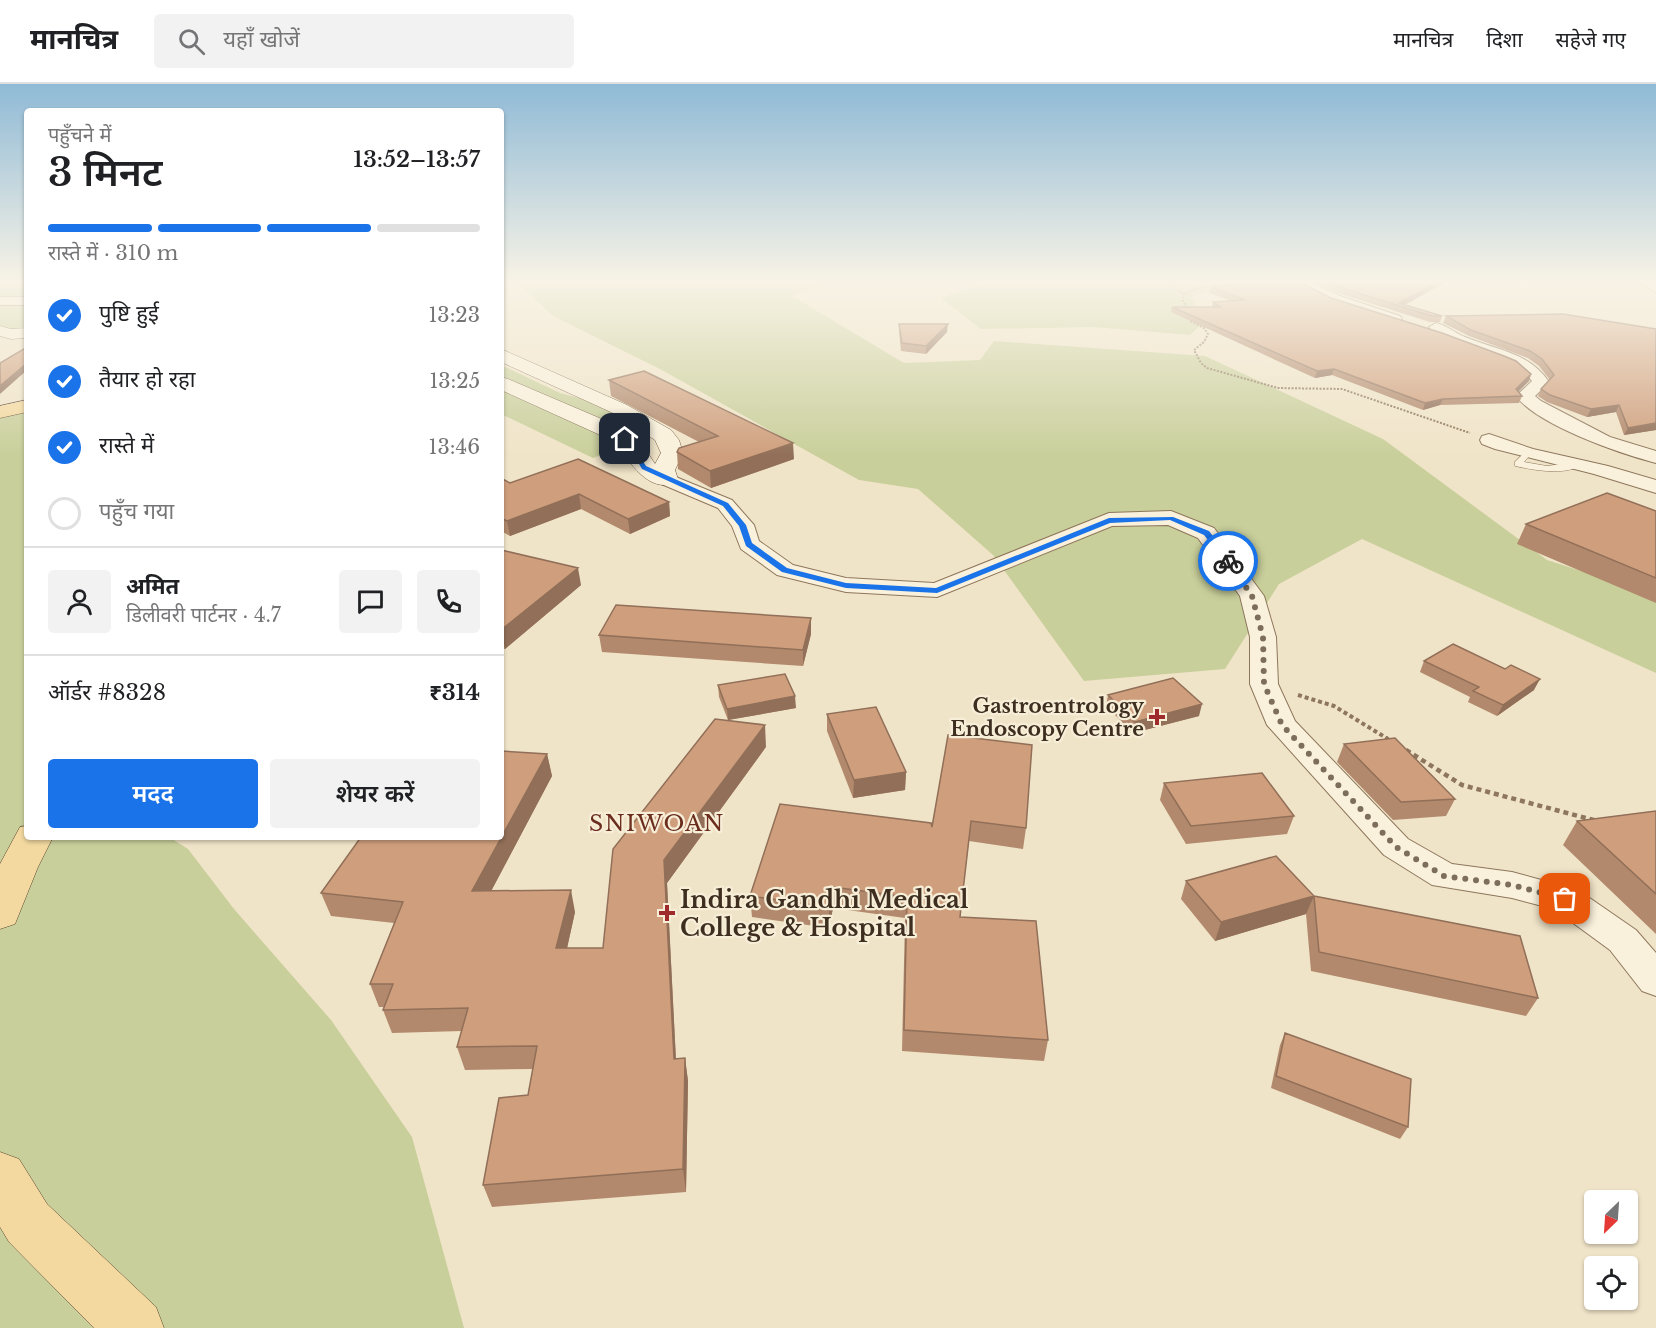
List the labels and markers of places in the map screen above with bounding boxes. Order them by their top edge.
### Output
pin [599,413,650,464]
place label: Gastroentrology Endoscopy Centre [950,694,1145,741]
marker: Gastroentrology Endoscopy Centre [1148,708,1166,726]
pin [1539,873,1590,924]
place label: Indira Gandhi Medical College & Hospital [680,885,969,942]
marker: Indira Gandhi Medical College & Hospital [658,904,676,922]

